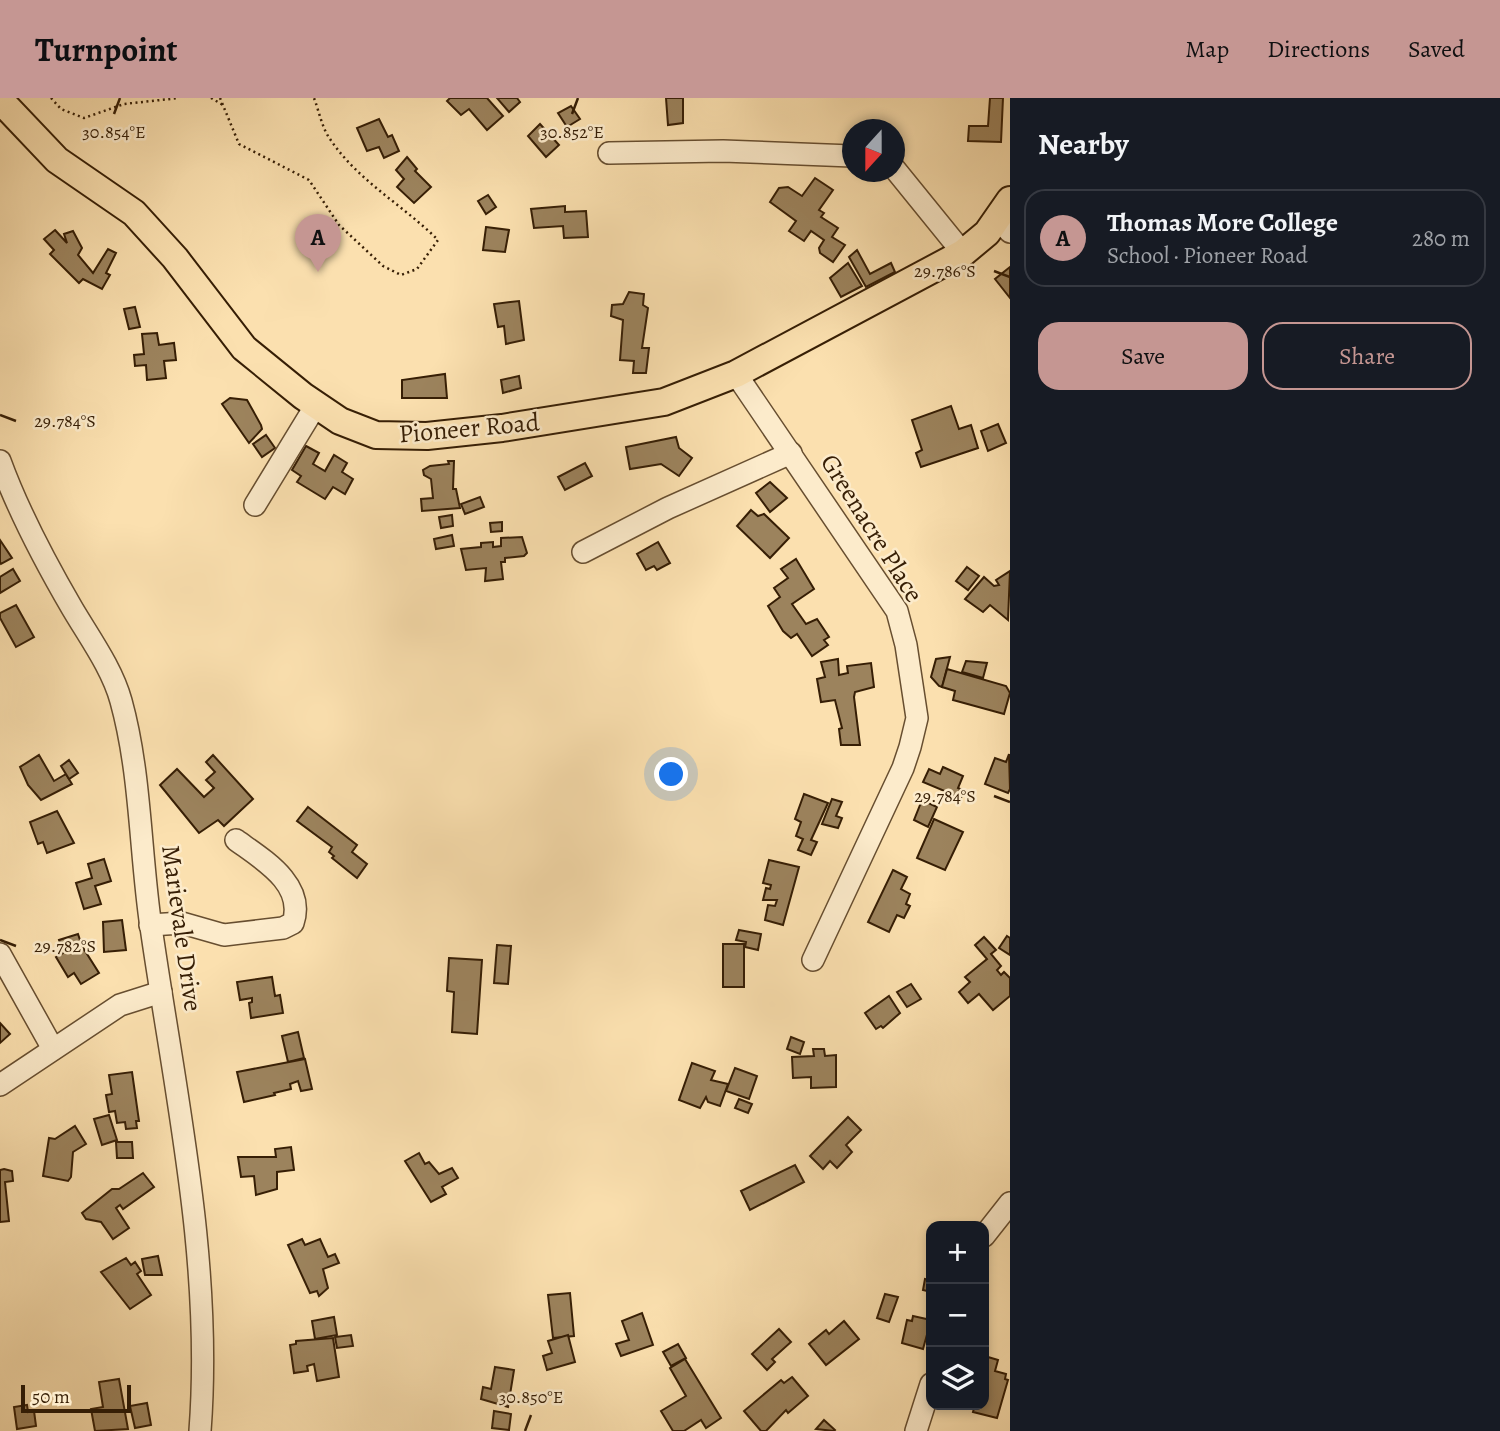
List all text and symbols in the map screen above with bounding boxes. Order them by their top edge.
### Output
text: Turnpoint [35,27,177,72]
text: Map [1185,33,1229,65]
text: Directions [1267,33,1370,65]
text: Saved [1408,33,1465,65]
north arrow [842,119,905,182]
text: 30.854°E [82,120,146,144]
text: 30.852°E [540,120,604,144]
text: Nearby [1038,124,1129,164]
text: Thomas More College [1107,205,1338,240]
pin: A [295,214,341,272]
text: A [1056,223,1070,254]
text: 280 m [1412,223,1470,254]
text: School · Pioneer Road [1107,240,1308,271]
text: 29.786°S [914,259,976,283]
button: Save [1038,322,1248,390]
button: Share [1262,322,1472,390]
street label: Pioneer Road [397,404,541,452]
text: 29.784°S [34,409,96,433]
street label: Greenacre Place [812,447,932,609]
your location [654,757,688,791]
text: 29.784°S [914,784,976,808]
street label: Marievale Drive [153,843,211,1013]
text: 29.782°S [34,934,96,958]
map controls [926,1221,989,1410]
button: + [926,1221,989,1284]
button: − [926,1284,989,1347]
button: layers [926,1347,989,1410]
scale bar [21,1382,131,1414]
text: 50 m [32,1384,70,1410]
text: 30.850°E [499,1385,563,1409]

